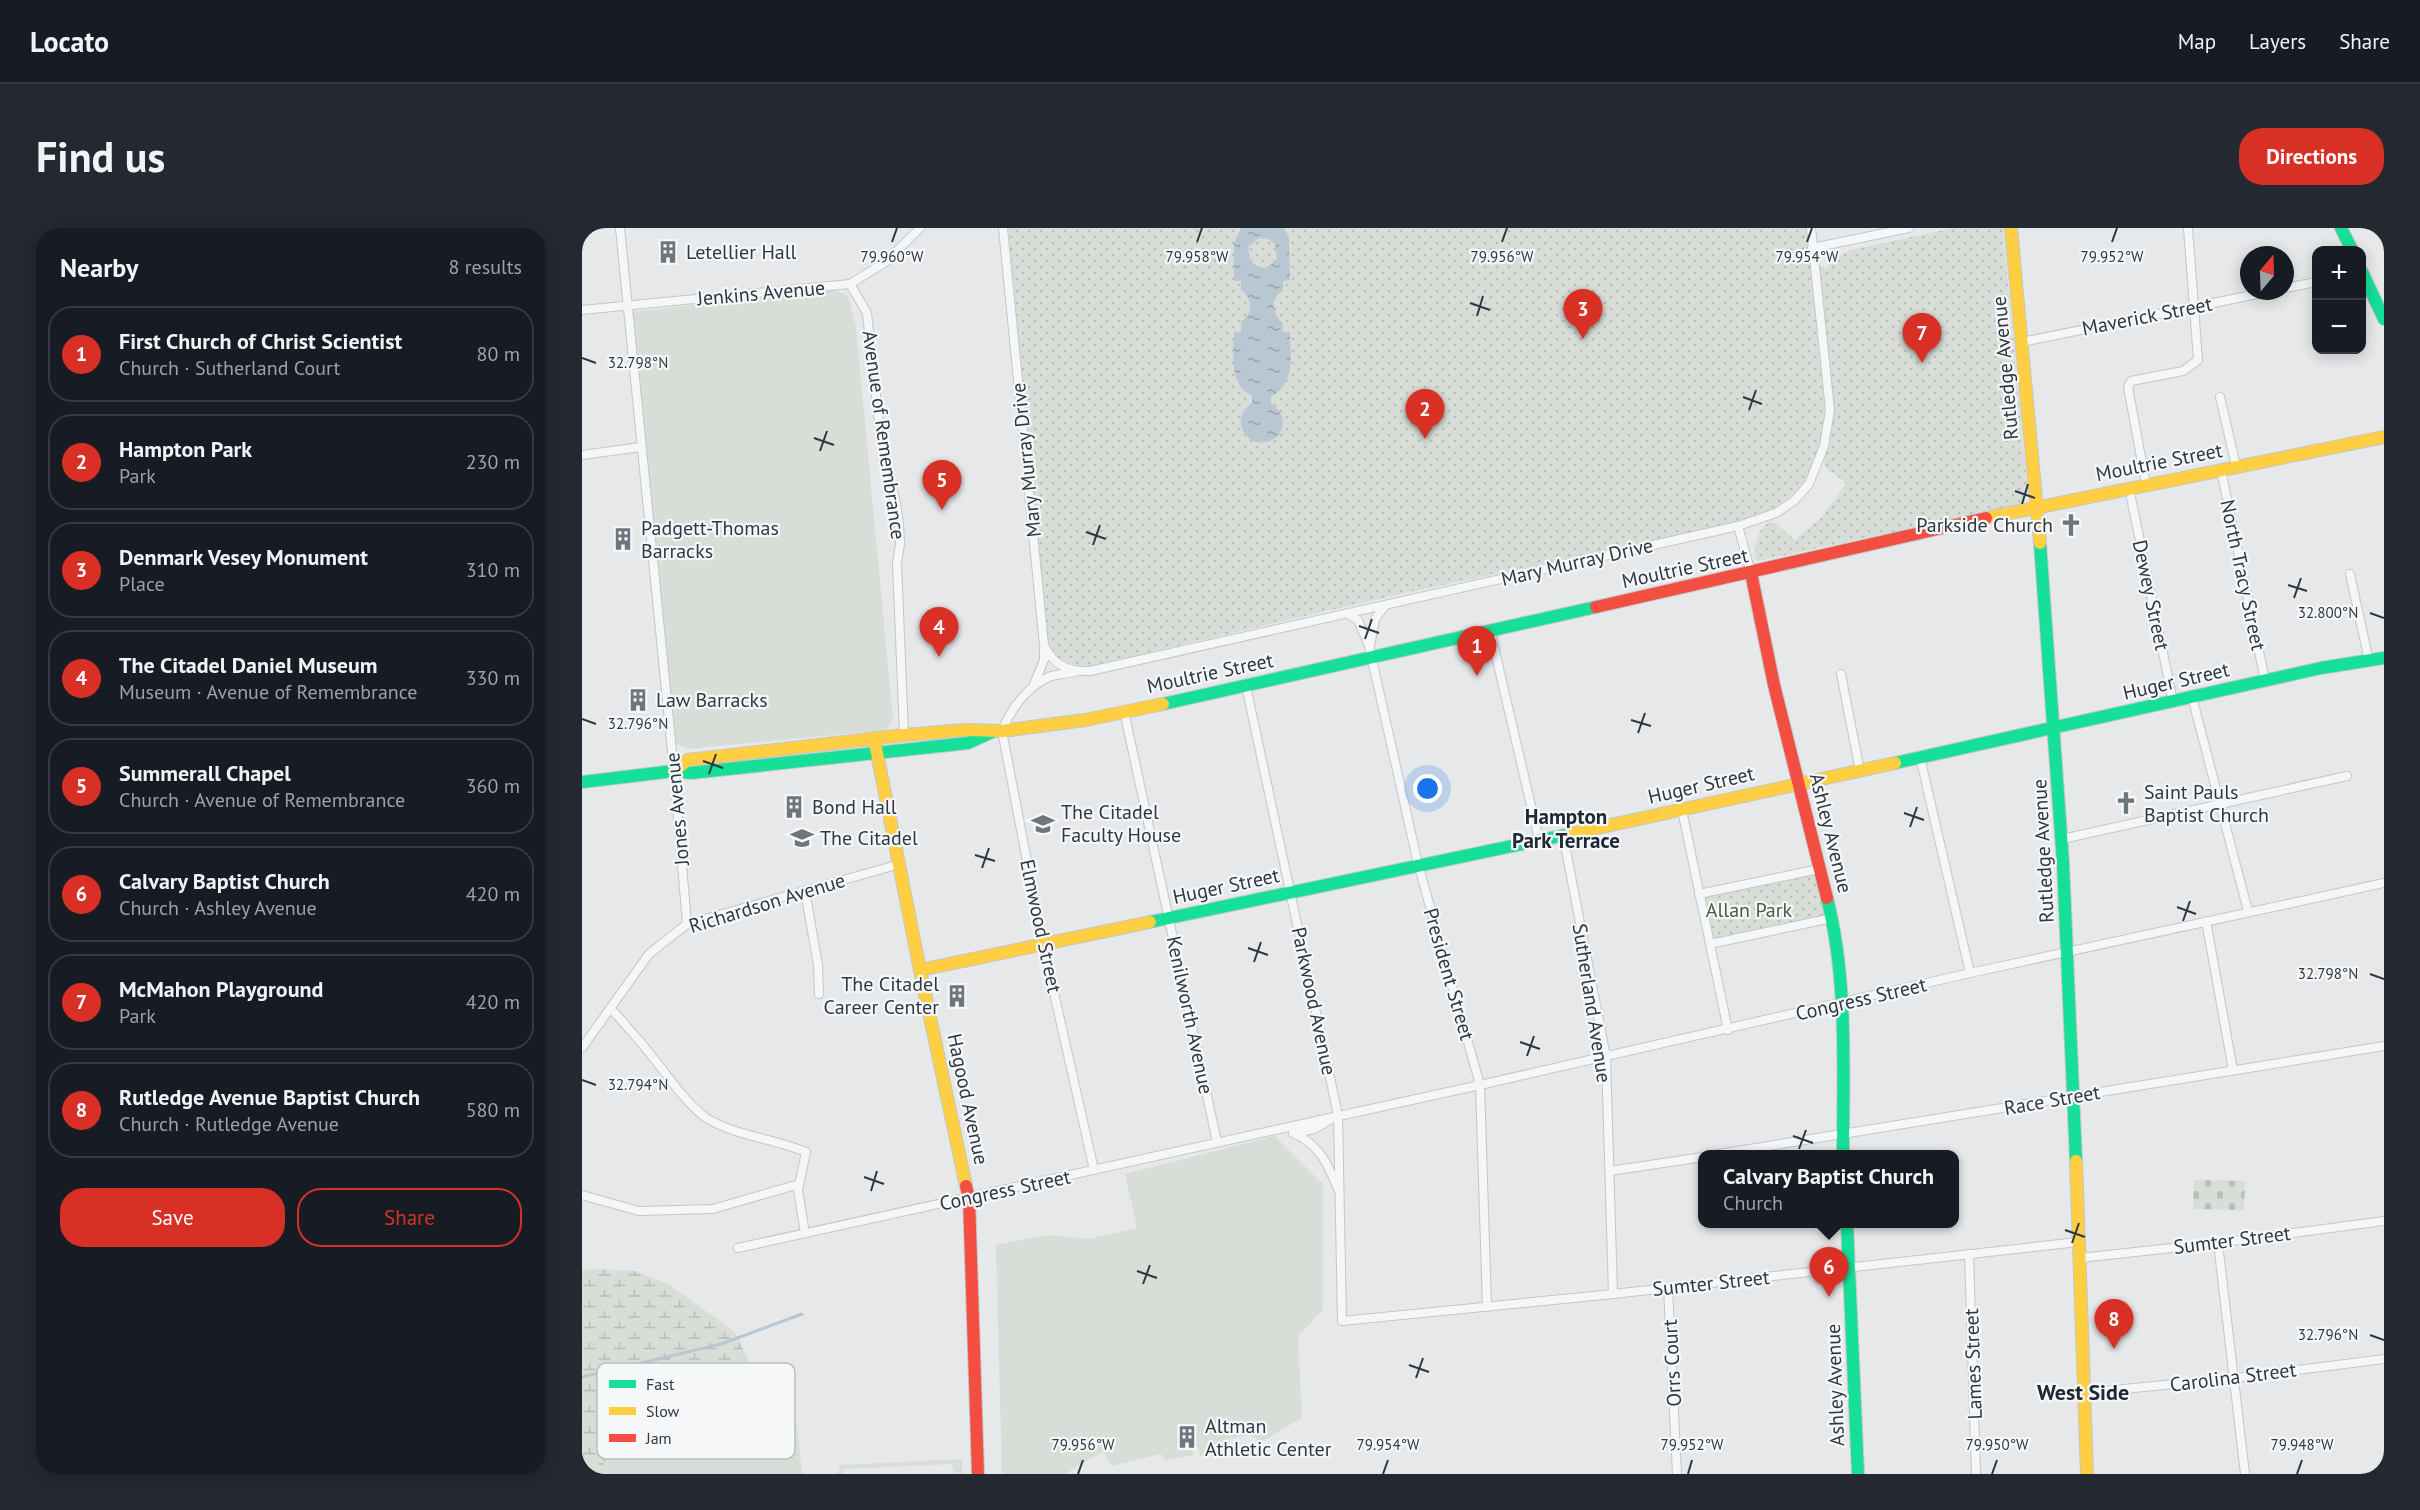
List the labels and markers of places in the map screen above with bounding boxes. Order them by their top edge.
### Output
building icon: Letellier Hall [655,239,681,265]
place label: Letellier Hall [686,239,797,265]
pin: 3 [1564,290,1602,339]
pin: 7 [1902,314,1942,363]
pin: 2 [1406,390,1444,439]
pin: 5 [922,460,962,510]
place label: Parkside Church [1916,512,2053,538]
church icon: Parkside Church [2058,512,2084,538]
place label: Padgett-Thomas Barracks [641,515,779,564]
building icon: Padgett-Thomas Barracks [610,526,636,552]
pin: 4 [920,608,958,657]
pin: 1 [1458,626,1496,676]
building icon: Law Barracks [625,687,651,713]
place label: Law Barracks [656,687,768,713]
place label: Saint Pauls Baptist Church [2144,779,2269,828]
church icon: Saint Pauls Baptist Church [2113,790,2139,816]
building icon: Bond Hall [781,794,807,820]
place label: Bond Hall [812,794,897,820]
place label: The Citadel Faculty House [1061,799,1181,848]
school or university icon: The Citadel Faculty House [1030,811,1056,837]
school or university icon: The Citadel [789,825,815,851]
place label: The Citadel [820,825,918,851]
place label: The Citadel Career Center [824,971,939,1020]
building icon: The Citadel Career Center [944,983,970,1009]
pin: 6 [1810,1248,1848,1297]
pin: 8 [2094,1300,2134,1349]
place label: Altman Athletic Center [1205,1413,1332,1462]
building icon: Altman Athletic Center [1174,1424,1200,1450]

